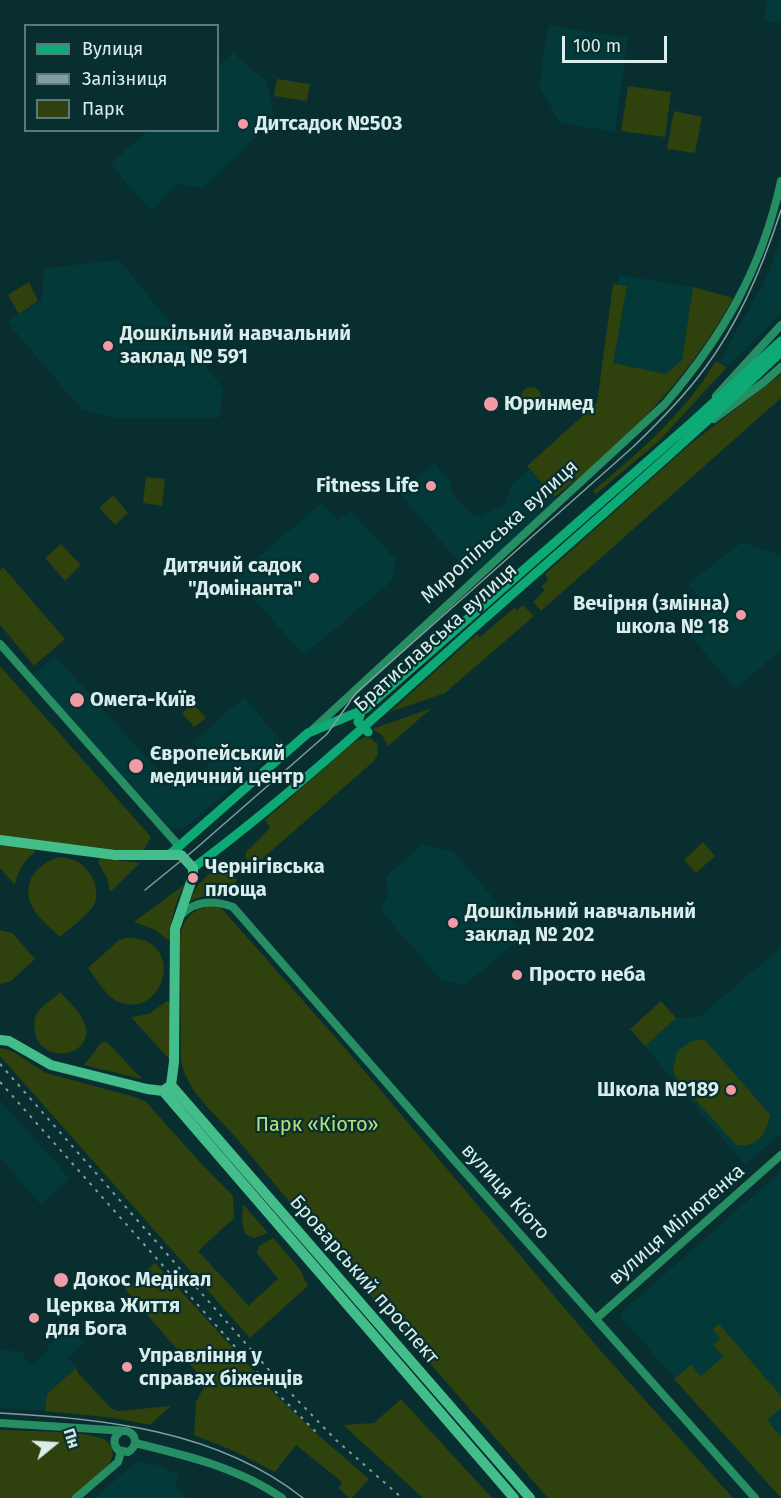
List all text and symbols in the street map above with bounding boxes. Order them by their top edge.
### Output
legend [24,24,219,132]
scale bar [565,24,670,62]
text: 100 m [573,35,621,57]
text: Вулиця [82,38,143,60]
text: Залізниця [82,68,168,90]
text: Парк [82,98,124,120]
place label: Дитсадок №503 [255,112,402,136]
marker: Дитсадок №503 [236,117,250,131]
place label: Дошкільний навчальний заклад № 591 [120,322,351,369]
marker: Дошкільний навчальний заклад № 591 [101,339,115,353]
place label: Юринмед [504,392,593,416]
marker: Юринмед [482,395,500,413]
street label: Миропільська вулиця [416,455,584,609]
place label: Fitness Life [316,474,419,498]
marker: Fitness Life [424,479,438,493]
place label: Дитячий садок "Домінанта" [164,554,302,601]
street label: Братиславська вулиця [350,559,522,717]
marker: Дитячий садок "Домінанта" [307,571,321,585]
place label: Вечірня (змінна) школа № 18 [573,592,729,639]
marker: Вечірня (змінна) школа № 18 [734,608,748,622]
place label: Омега-Київ [90,688,196,712]
marker: Омега-Київ [68,691,86,709]
place label: Європейський медичний центр [150,742,304,789]
marker: Європейський медичний центр [127,757,145,775]
place label: Чернігівська площа [205,855,325,902]
marker: Чернігівська площа [186,871,200,885]
place label: Дошкільний навчальний заклад № 202 [465,900,696,947]
marker: Дошкільний навчальний заклад № 202 [446,916,460,930]
place label: Просто неба [529,963,646,987]
marker: Просто неба [510,968,524,982]
place label: Школа №189 [597,1078,719,1102]
marker: Школа №189 [724,1083,738,1097]
park label: Парк «Кіото» [255,1113,379,1137]
street label: вулиця Кіото [456,1139,554,1245]
street label: вулиця Мілютенка [604,1159,750,1291]
street label: Броварський проспект [284,1191,444,1369]
place label: Докос Медікал [74,1268,211,1292]
marker: Докос Медікал [52,1271,70,1289]
place label: Церква Життя для Бога [46,1294,180,1341]
marker: Церква Життя для Бога [27,1311,41,1325]
place label: Управління у справах біженців [139,1344,303,1391]
marker: Управління у справах біженців [120,1360,134,1374]
north arrow [24,1414,84,1474]
text: Пн [59,1426,84,1451]

